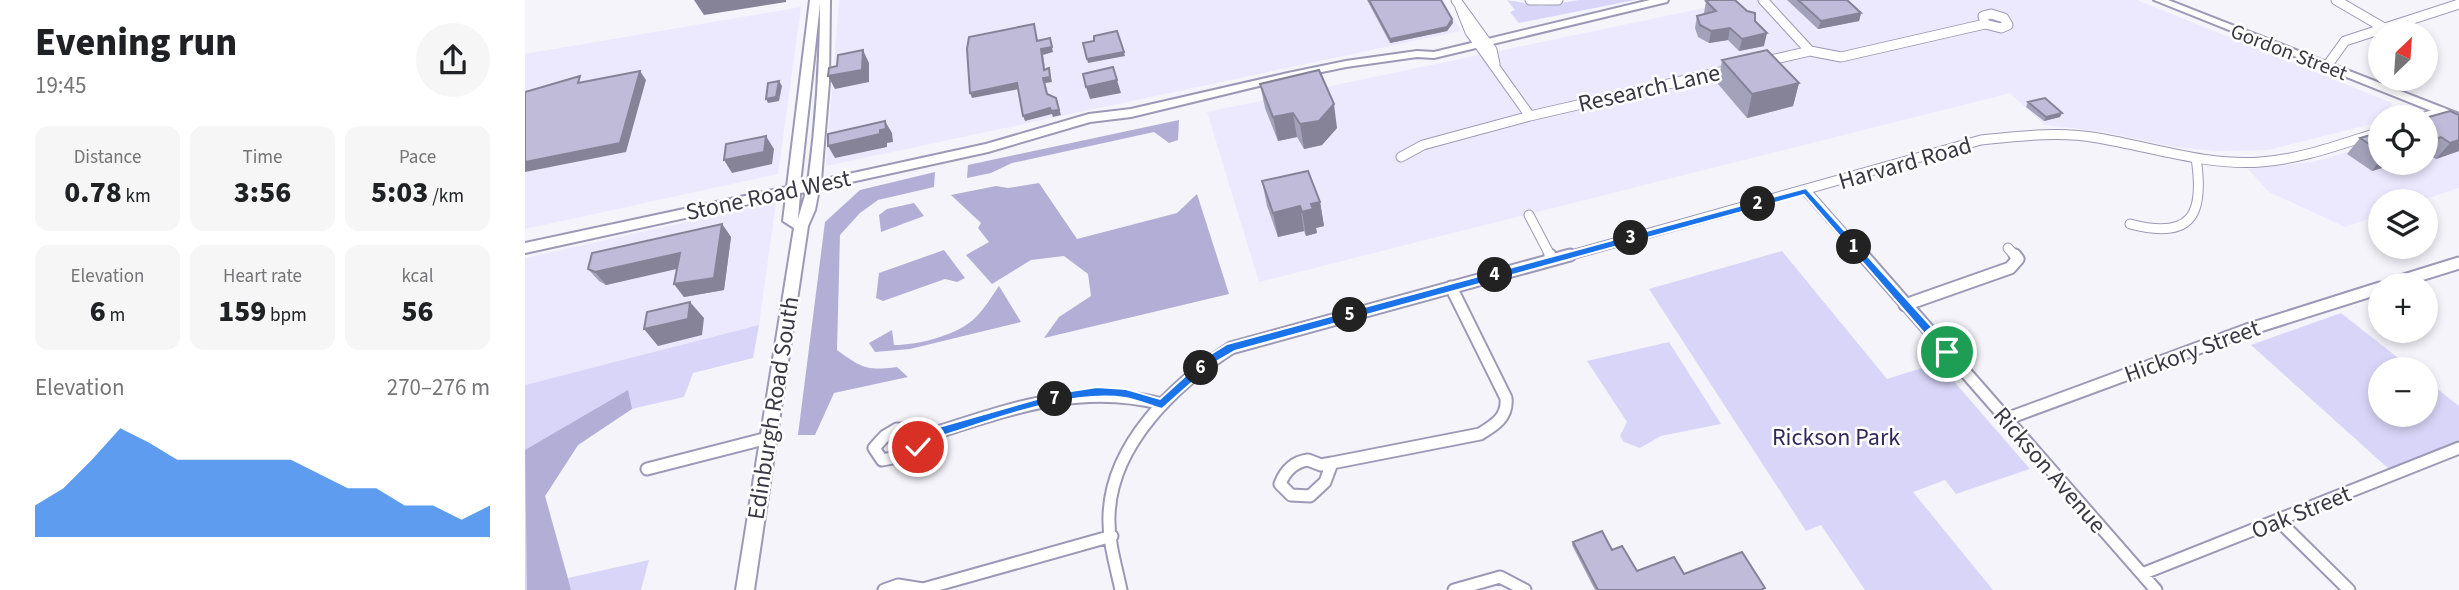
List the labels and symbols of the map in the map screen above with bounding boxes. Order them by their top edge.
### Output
street label: Gordon Street [2226,16,2352,88]
north arrow [2368,21,2438,91]
street label: Research Lane [1575,55,1724,122]
street label: Harvard Road [1834,128,1976,199]
street label: Stone Road West [682,161,854,230]
pin: 2 [1741,186,1775,222]
pin: 3 [1613,220,1649,256]
pin: 1 [1837,230,1871,264]
pin: 4 [1478,258,1513,292]
street label: Edinburgh Road South [739,294,808,522]
pin: 5 [1333,298,1367,332]
street label: Hickory Street [2119,311,2265,392]
pin [1917,322,1977,382]
pin: 6 [1183,350,1219,386]
pin: 7 [1037,382,1073,416]
street label: Rickson Avenue [1985,399,2114,541]
pin [888,417,948,477]
park label: Rickson Park [1772,420,1900,455]
street label: Oak Street [2246,477,2356,548]

